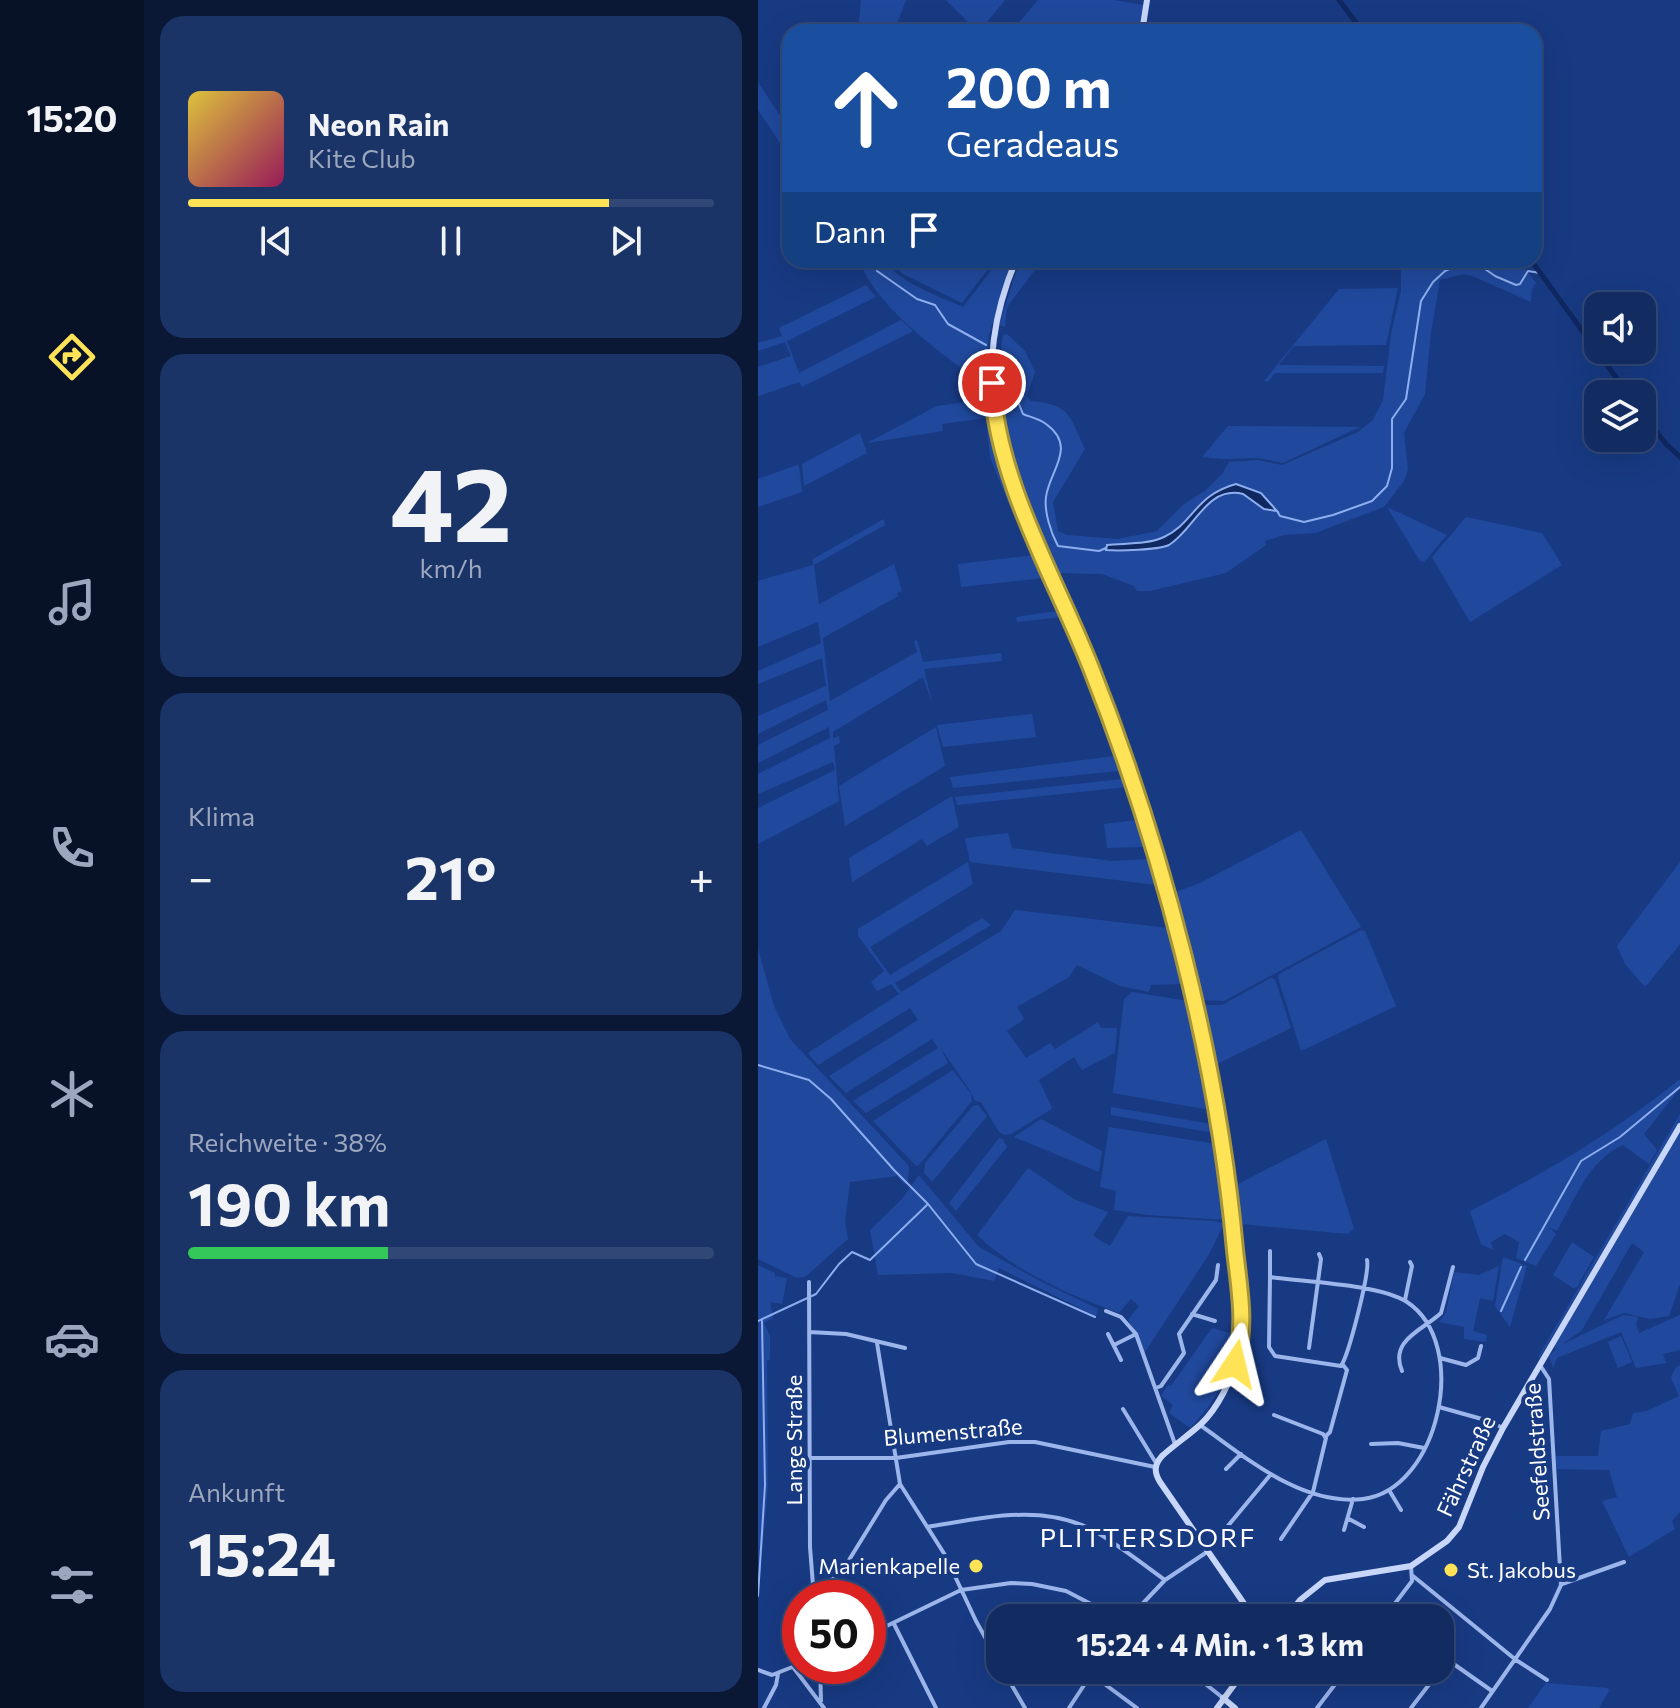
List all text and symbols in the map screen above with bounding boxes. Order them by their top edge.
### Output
text: 200 m [946,51,1112,120]
icon: ahead [814,56,918,160]
text: 15:20 [27,95,117,139]
text: Neon Rain [308,105,449,142]
text: Geradeaus [946,120,1119,164]
text: Kite Club [308,142,416,173]
icon: arrive [902,208,946,252]
text: Dann [814,212,886,249]
icon: previous [254,219,298,263]
icon: pause [429,219,473,263]
icon: next [604,219,648,263]
map controls [1584,292,1656,452]
button: sound [1584,292,1656,364]
icon: directions [44,329,100,385]
pin [958,349,1026,417]
icon: arrive [970,361,1014,405]
button: layers [1584,380,1656,452]
text: 42 [390,436,512,563]
text: km/h [419,552,483,583]
icon: music [44,574,100,630]
text: Klima [188,800,255,831]
icon: phone [44,820,100,876]
text: 21° [405,839,497,912]
text: − [188,849,213,903]
text: + [688,849,714,903]
icon: climate [44,1066,100,1122]
text: Reichweite · 38% [188,1126,387,1157]
text: 190 km [188,1165,390,1238]
icon: car [44,1311,100,1367]
position arrow [1193,1322,1277,1406]
street label: Lange Straße [780,1375,807,1505]
street label: Seefeldstraße [1518,1382,1555,1522]
street label: Fährstraße [1430,1411,1501,1521]
street label: Blumenstraße [882,1412,1024,1451]
text: Ankunft [188,1476,285,1507]
text: 15:24 [188,1515,336,1588]
district label: PLITTERSDORF [1040,1521,1256,1552]
place label: Marienkapelle [818,1552,960,1579]
place label: St. Jakobus [1467,1556,1576,1583]
icon: filters [44,1557,100,1613]
marker: Marienkapelle [967,1557,985,1575]
marker: St. Jakobus [1442,1561,1460,1579]
speed limit sign: 50 [782,1580,886,1684]
text: 15:24 · 4 Min. · 1.3 km [1076,1625,1364,1662]

